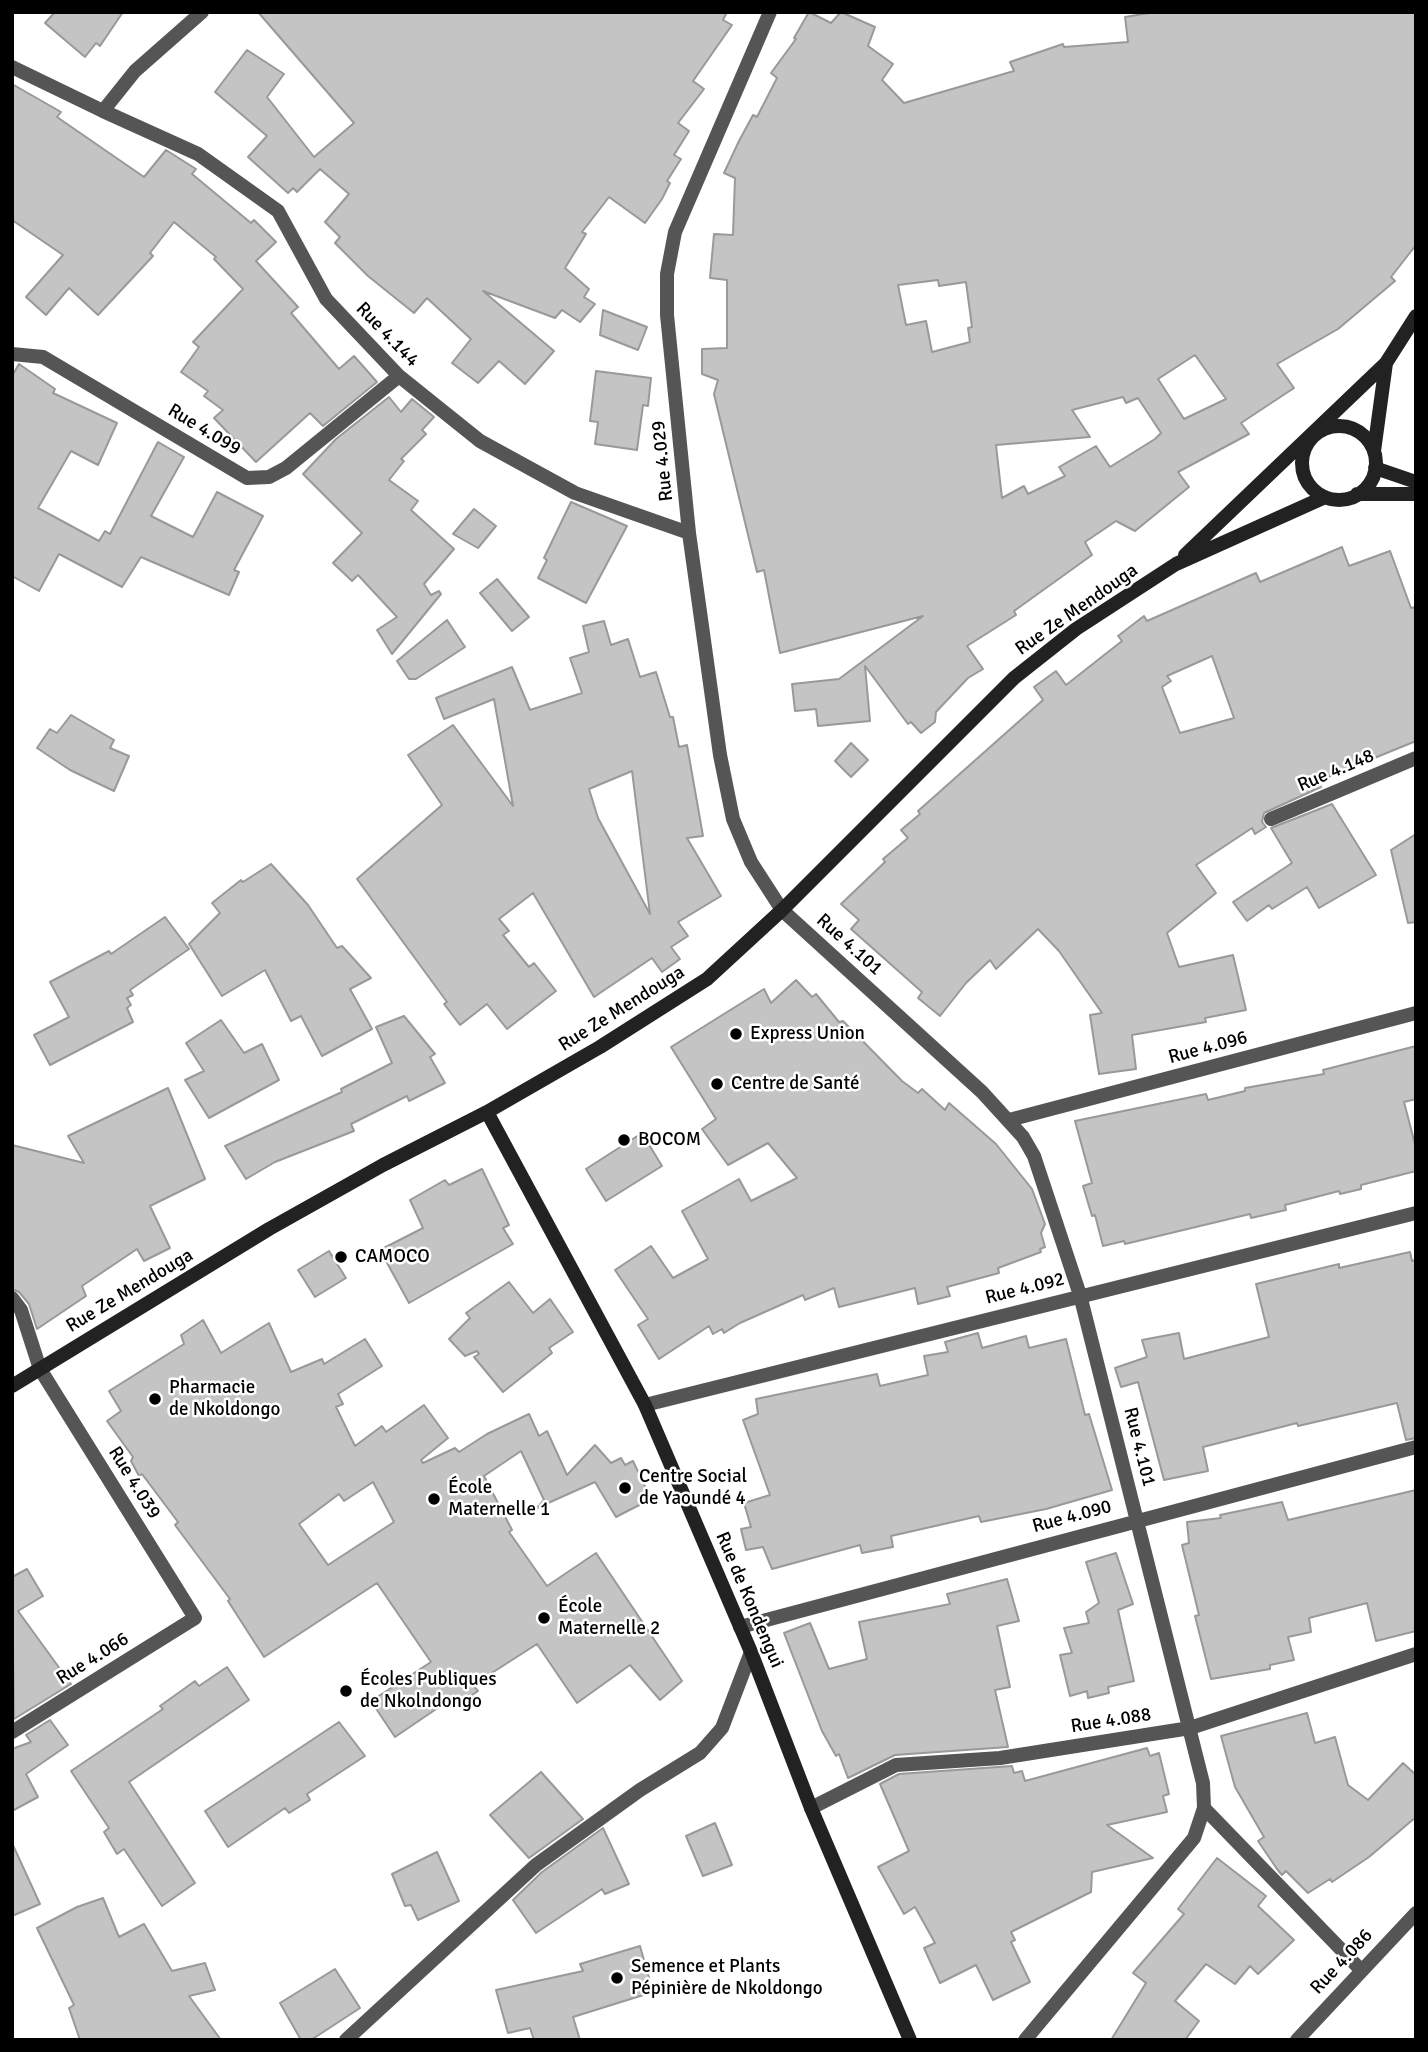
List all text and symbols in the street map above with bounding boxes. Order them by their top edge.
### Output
street label: Rue 4.144 [351,298,423,372]
street label: Rue 4.099 [163,399,245,461]
street label: Rue 4.029 [647,419,679,503]
street label: Rue Ze Mendouga [1011,559,1143,661]
street label: Rue 4.148 [1294,745,1378,797]
street label: Rue 4.101 [811,909,887,981]
street label: Rue Ze Mendouga [555,961,689,1057]
place label: Express Union [750,1023,865,1045]
marker: Express Union [728,1026,744,1042]
street label: Rue 4.096 [1166,1026,1250,1070]
place label: Centre de Santé [731,1073,859,1095]
marker: Centre de Santé [709,1076,725,1092]
place label: BOCOM [638,1129,701,1151]
marker: BOCOM [616,1132,632,1148]
street label: Rue Ze Mendouga [62,1244,198,1338]
place label: CAMOCO [355,1246,430,1268]
marker: CAMOCO [333,1249,349,1265]
street label: Rue 4.092 [983,1268,1067,1310]
place label: Pharmacie de Nkoldongo [169,1377,280,1421]
marker: Pharmacie de Nkoldongo [147,1391,163,1407]
street label: Rue 4.101 [1118,1405,1160,1489]
street label: Rue 4.039 [103,1443,165,1523]
place label: Centre Social de Yaoundé 4 [639,1466,747,1510]
place label: École Maternelle 1 [448,1477,550,1521]
marker: Centre Social de Yaoundé 4 [617,1480,633,1496]
marker: École Maternelle 1 [426,1491,442,1507]
street label: Rue 4.090 [1030,1495,1114,1539]
street label: Rue de Kondengui [710,1529,788,1671]
place label: École Maternelle 2 [558,1596,660,1640]
marker: École Maternelle 2 [536,1610,552,1626]
street label: Rue 4.066 [53,1628,133,1690]
place label: Écoles Publiques de Nkolndongo [360,1669,496,1713]
marker: Écoles Publiques de Nkolndongo [338,1683,354,1699]
street label: Rue 4.088 [1069,1703,1153,1739]
street label: Rue 4.086 [1306,1925,1378,1999]
place label: Semence et Plants Pépinière de Nkoldongo [631,1956,823,2000]
marker: Semence et Plants Pépinière de Nkoldongo [609,1970,625,1986]

